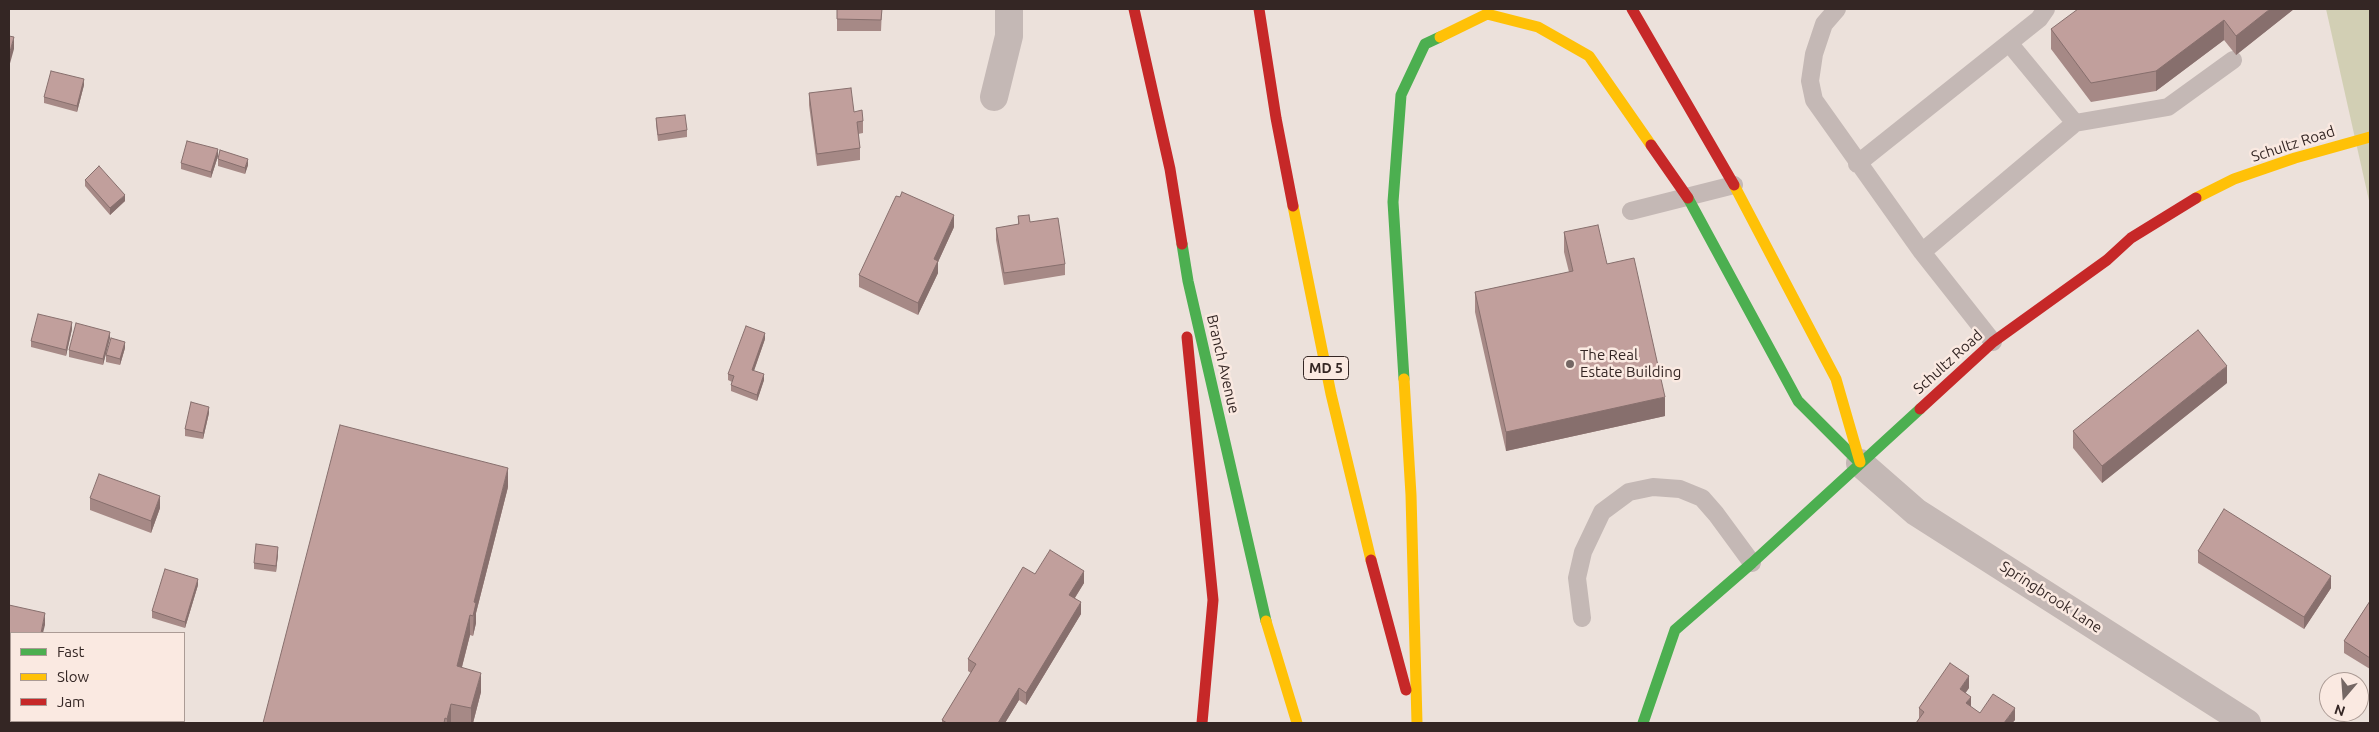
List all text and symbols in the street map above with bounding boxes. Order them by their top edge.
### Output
street label: Schultz Road [2249,122,2337,166]
street label: Branch Avenue [1203,313,1243,415]
street label: Schultz Road [1910,326,1986,398]
place label: The Real Estate Building [1580,346,1681,381]
road number: MD 5 [1304,356,1348,379]
marker: The Real Estate Building [1564,358,1576,370]
street label: Springbrook Lane [1996,557,2106,637]
legend [10,632,185,722]
text: Fast [57,643,84,660]
text: Slow [57,668,89,685]
north arrow [2319,672,2369,722]
text: Jam [57,693,85,710]
text: N [2332,701,2347,720]

